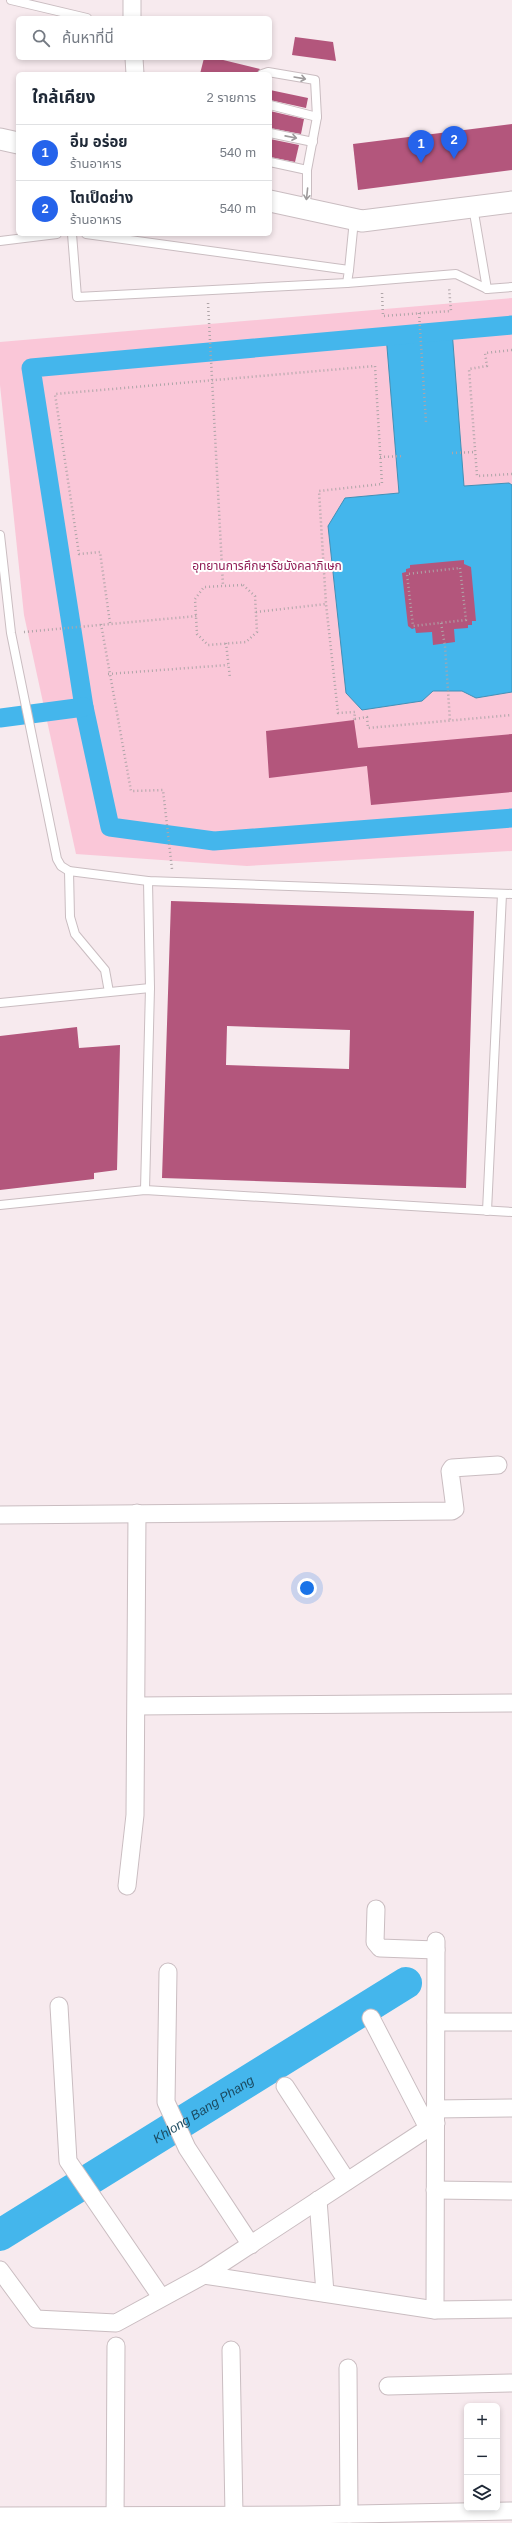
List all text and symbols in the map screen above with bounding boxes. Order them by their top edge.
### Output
search box [16,16,272,60]
icon: search [30,27,52,49]
text: ค้นหาที่นี่ [62,29,114,46]
one-way arrow [293,74,306,82]
text: ใกล้เคียง [32,88,95,107]
text: 2 รายการ [206,90,256,105]
pin: 2 [441,126,467,159]
pin: 1 [408,130,434,163]
text: อิ่ม อร่อย [70,133,128,150]
one-way arrow [284,134,297,142]
text: 1 [41,145,49,160]
text: 540 m [220,145,256,160]
text: ร้านอาหาร [70,156,122,171]
one-way arrow [303,187,310,200]
text: โตเป็ดย่าง [70,189,133,206]
text: 2 [41,201,49,216]
text: 540 m [220,201,256,216]
text: ร้านอาหาร [70,212,122,227]
park label: อุทยานการศึกษารัชมังคลาภิเษก [192,559,342,573]
your location [297,1578,317,1598]
water label: Khlong Bang Phang [150,2072,257,2146]
map controls [464,2403,500,2511]
button: + [464,2403,500,2439]
button: − [464,2439,500,2475]
button: layers [464,2475,500,2511]

